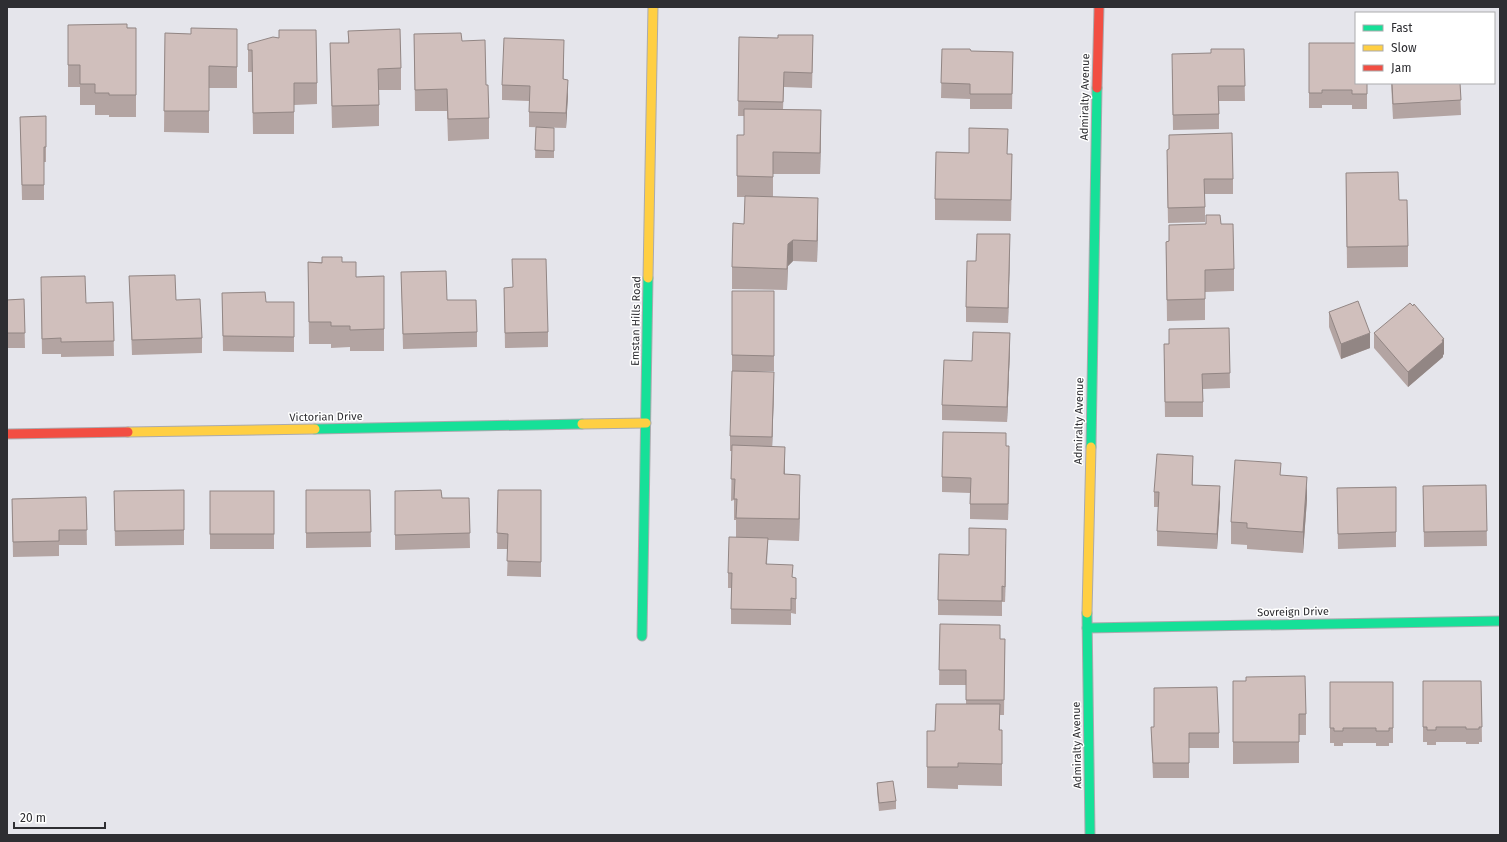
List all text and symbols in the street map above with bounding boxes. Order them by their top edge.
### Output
legend [1355,12,1495,84]
text: Fast [1391,21,1413,35]
text: Slow [1391,41,1417,55]
street label: Admiralty Avenue [1078,53,1092,141]
text: Jam [1391,61,1411,75]
street label: Emstan Hills Road [629,276,643,366]
street label: Admiralty Avenue [1072,377,1086,465]
street label: Victorian Drive [289,410,363,424]
street label: Sovreign Drive [1257,605,1329,619]
street label: Admiralty Avenue [1070,701,1084,789]
scale bar [14,804,105,830]
text: 20 m [20,811,46,825]

